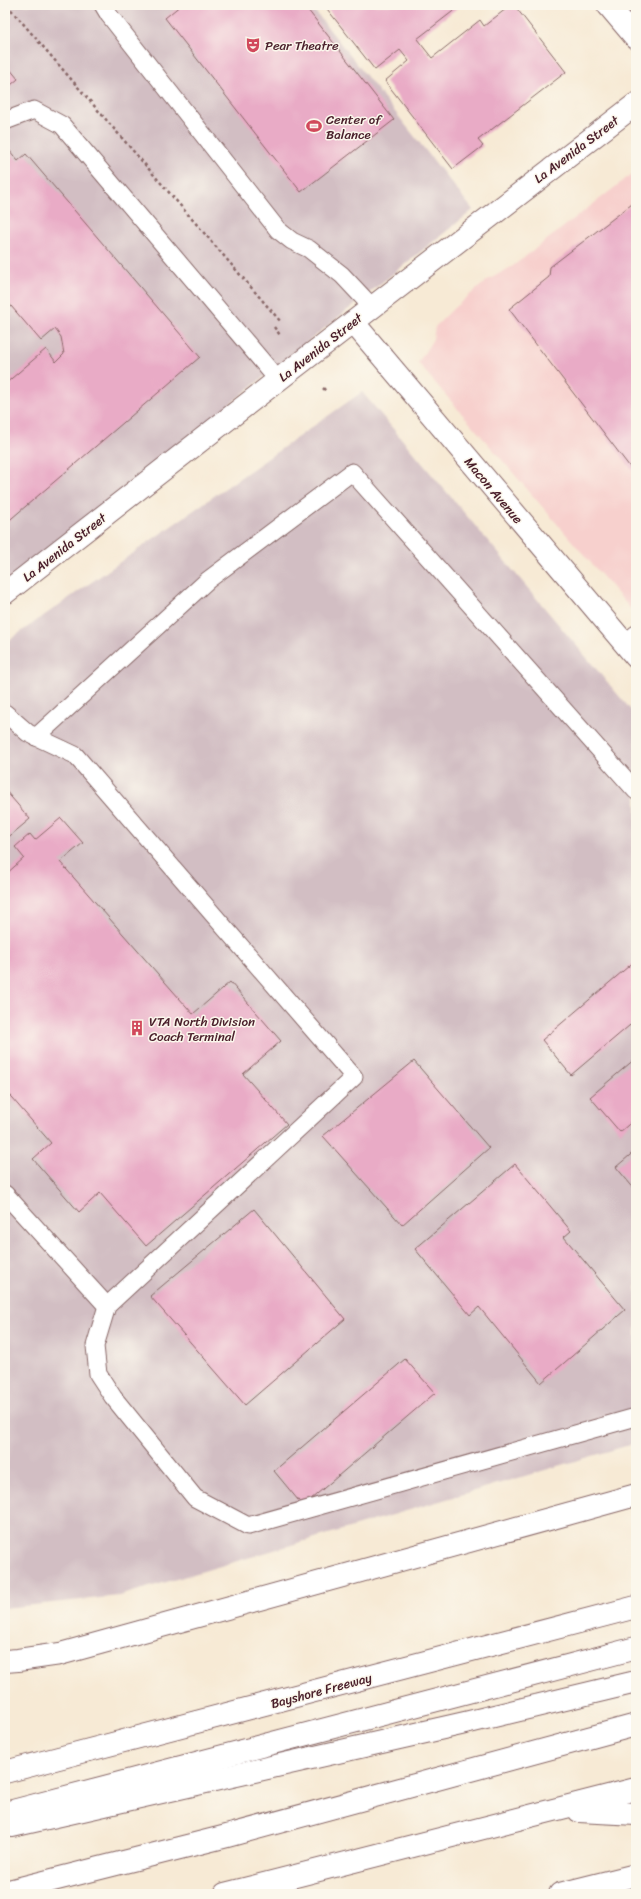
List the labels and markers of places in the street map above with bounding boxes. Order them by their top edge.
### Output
place label: Pear Theatre [265,34,339,57]
theatre icon: Pear Theatre [244,36,262,54]
place label: Center of Balance [326,108,383,146]
sports icon: Center of Balance [305,117,323,135]
place label: VTA North Division Coach Terminal [149,1010,255,1048]
building icon: VTA North Division Coach Terminal [128,1019,146,1037]

